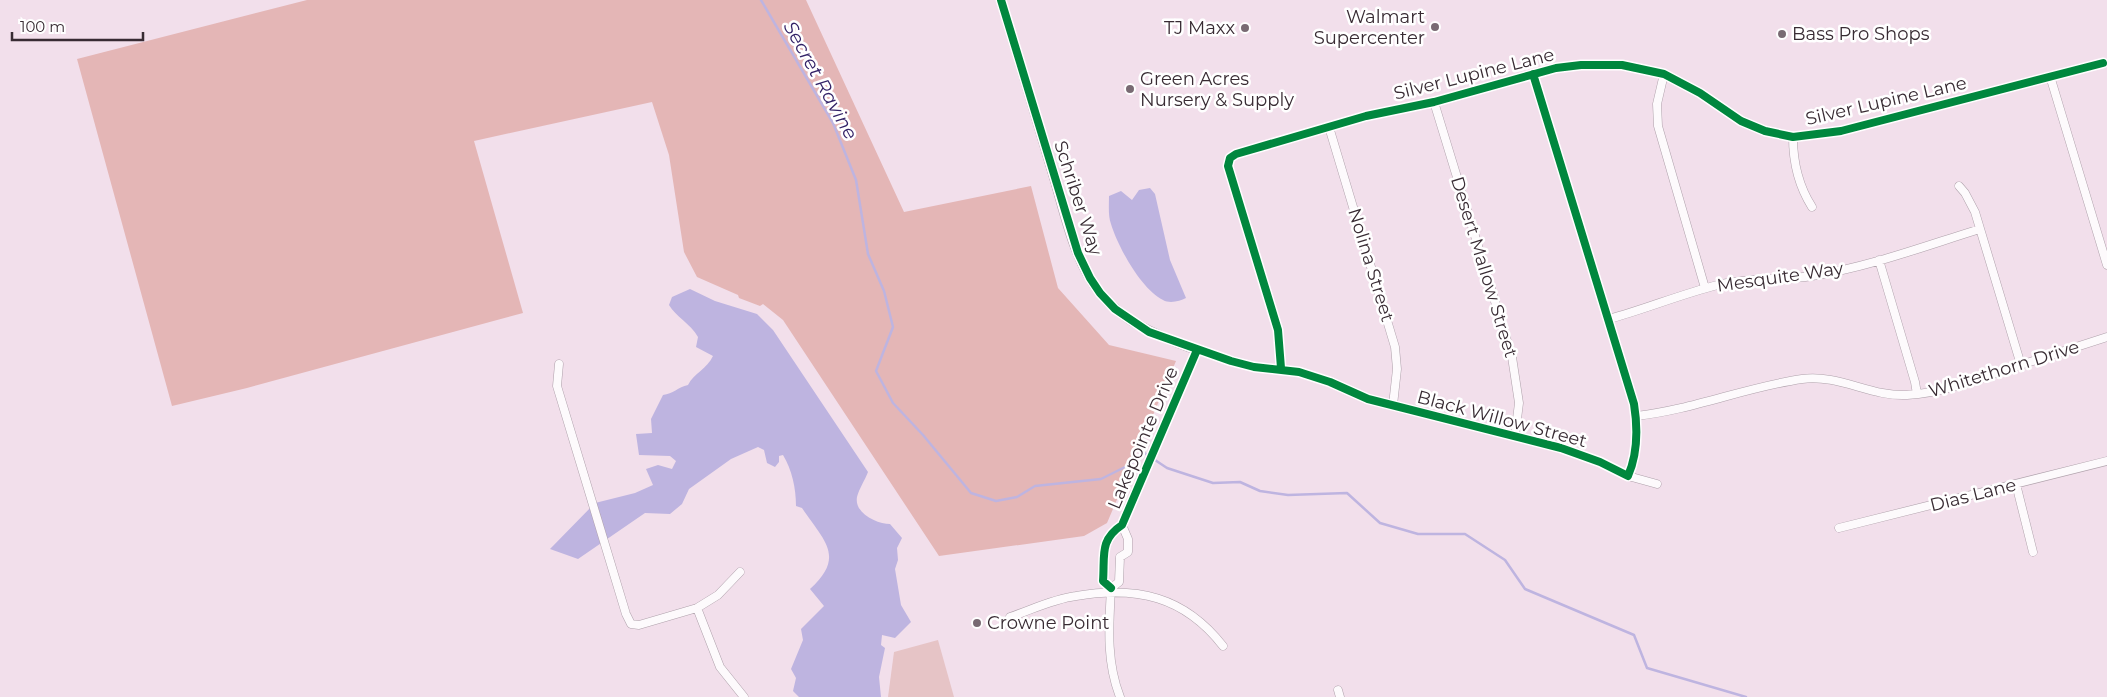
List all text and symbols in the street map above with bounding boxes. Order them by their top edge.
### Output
place label: Walmart Supercenter [1314,6,1425,49]
scale bar [12,10,144,42]
text: 100 m [20,17,65,36]
water label: Secret Ravine [779,17,863,143]
place label: TJ Maxx [1164,17,1235,39]
marker: Walmart Supercenter [1429,21,1441,33]
marker: TJ Maxx [1239,22,1251,34]
place label: Bass Pro Shops [1792,23,1930,45]
marker: Bass Pro Shops [1776,28,1788,40]
street label: Silver Lupine Lane [1391,43,1557,105]
place label: Green Acres Nursery & Supply [1140,68,1294,111]
street label: Silver Lupine Lane [1803,72,1969,130]
marker: Green Acres Nursery & Supply [1124,83,1136,95]
street label: Schriber Way [1049,138,1107,258]
street label: Desert Mallow Street [1446,174,1522,360]
street label: Nolina Street [1343,206,1399,324]
street label: Mesquite Way [1715,257,1845,297]
street label: Whitethorn Drive [1926,336,2082,402]
street label: Lakepointe Drive [1103,363,1183,513]
street label: Black Willow Street [1415,386,1589,452]
street label: Dias Lane [1928,474,2019,516]
place label: Crowne Point [987,612,1110,634]
marker: Crowne Point [971,617,983,629]

